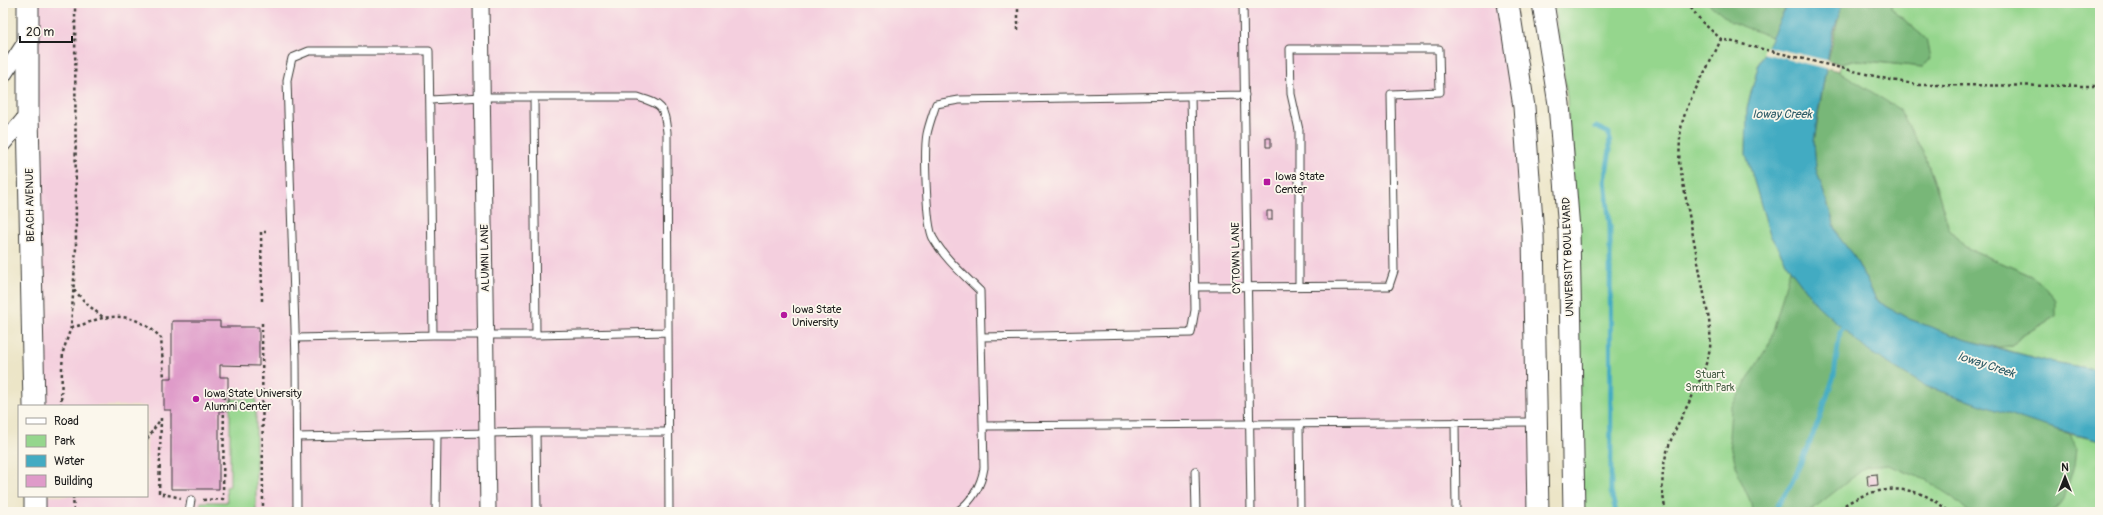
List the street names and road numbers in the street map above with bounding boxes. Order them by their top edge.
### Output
street label: BEACH AVENUE [23,168,37,242]
street label: UNIVERSITY BOULEVARD [1559,197,1577,317]
street label: CYTOWN LANE [1229,222,1243,294]
street label: ALUMNI LANE [478,224,492,292]

